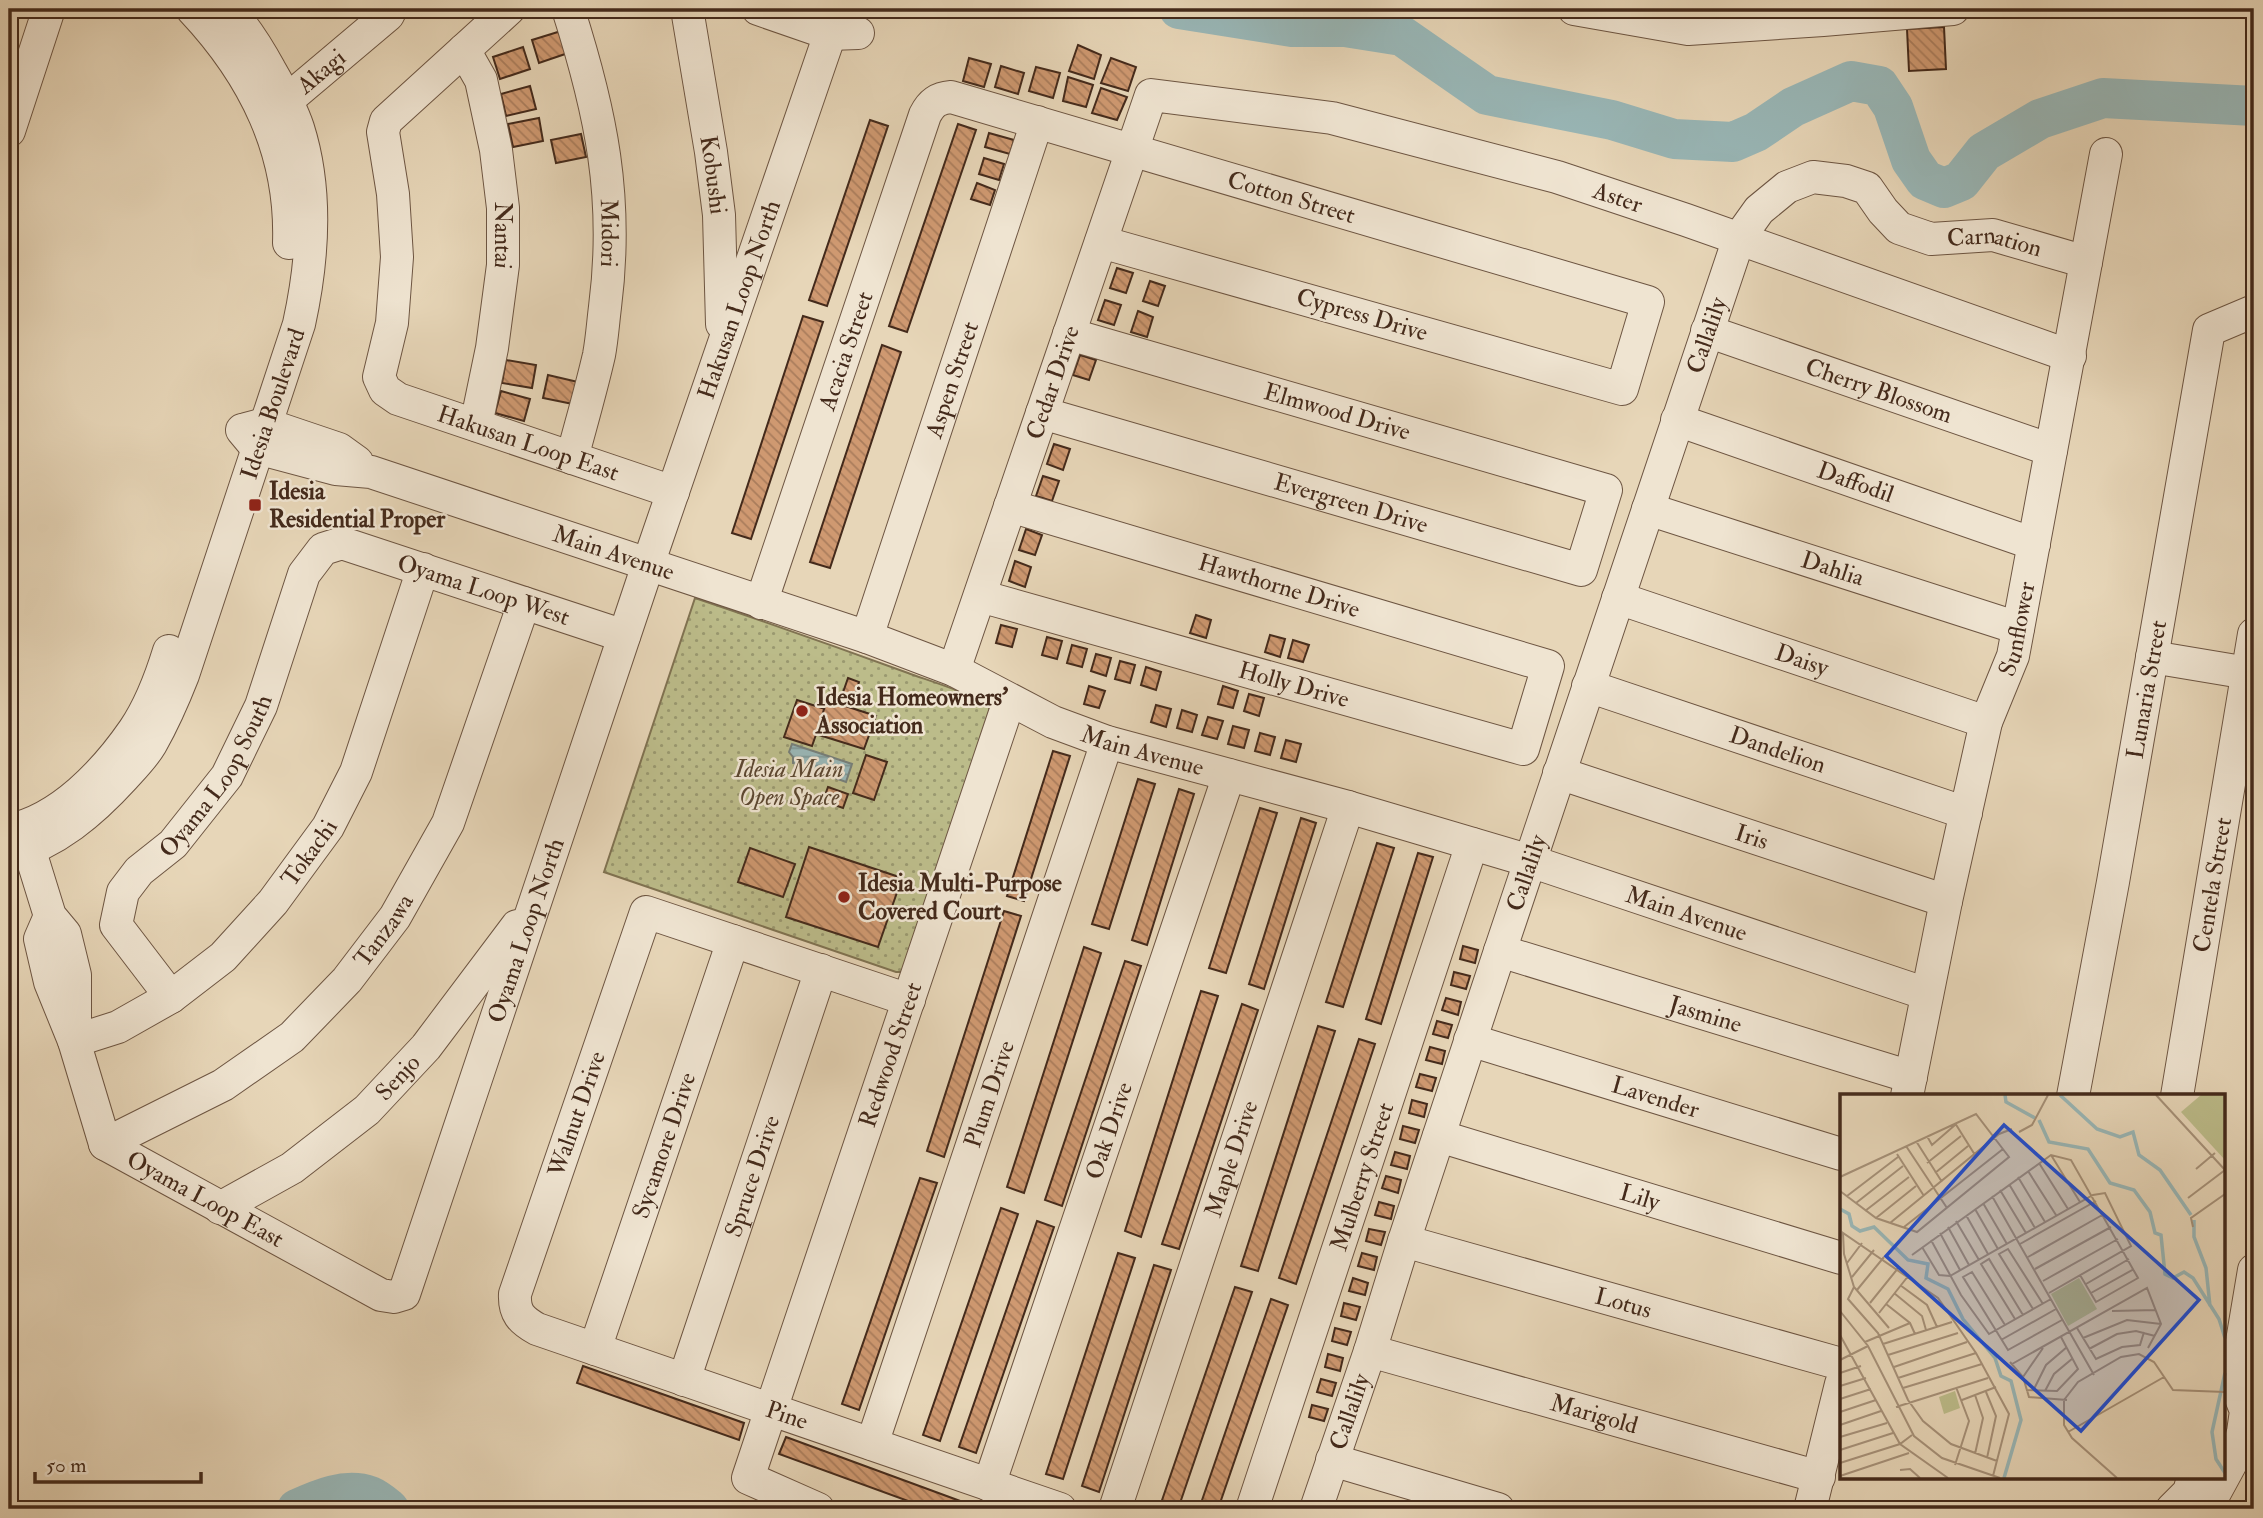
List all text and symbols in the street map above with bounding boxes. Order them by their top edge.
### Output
street label: Akagi [290,42,352,101]
street label: Kobushi [693,133,734,216]
street label: Cotton Street [1224,164,1359,231]
street label: Aster [1588,174,1647,220]
street label: Hakusan Loop North [690,196,788,403]
street label: Midori [593,198,625,268]
street label: Nantai [487,202,519,271]
street label: Carnation [1946,219,2046,264]
street label: Cypress Drive [1293,281,1431,349]
street label: Acacia Street [811,287,880,415]
street label: Callalily [1679,293,1734,378]
street label: Aspen Street [918,317,986,443]
street label: Cedar Drive [1019,321,1086,443]
street label: Idesia Boulevard [233,324,312,483]
street label: Cherry Blossom [1801,351,1957,430]
street label: Elmwood Drive [1260,376,1414,448]
street label: Hakusan Loop East [433,398,623,488]
street label: Daffodil [1813,454,1898,510]
street label: Evergreen Drive [1270,466,1432,540]
place label: Idesia Residential Proper [269,476,446,535]
marker: Idesia Residential Proper [247,497,263,513]
street label: Main Avenue [549,518,678,587]
street label: Dahlia [1797,544,1869,593]
street label: Oyama Loop West [393,547,574,633]
street label: Hawthorne Drive [1194,547,1364,625]
street label: Sunflower [1991,579,2042,681]
street label: Lunaria Street [2119,618,2174,761]
street label: Daisy [1771,637,1833,683]
street label: Holly Drive [1235,654,1353,715]
place label: Idesia Homeowners' Association [815,682,1009,741]
street label: Oyama Loop South [153,691,279,865]
marker: Idesia Homeowners' Association [794,703,810,719]
street label: Main Avenue [1077,718,1207,783]
street label: Dandelion [1725,719,1830,780]
park label: Idesia Main Open Space [733,754,843,813]
street label: Tokachi [274,815,345,893]
street label: Centela Street [2186,815,2239,955]
street label: Iris [1731,817,1772,857]
street label: Callalily [1499,830,1554,915]
street label: Oyama Loop North [480,834,571,1027]
place label: Idesia Multi-Purpose Covered Court [858,868,1062,927]
street label: Main Avenue [1622,879,1751,948]
street label: Tanzawa [347,887,421,973]
marker: Idesia Multi-Purpose Covered Court [836,889,852,905]
street label: Redwood Street [851,978,929,1131]
street label: Jasmine [1664,988,1746,1040]
street label: Plum Drive [957,1036,1021,1152]
street label: Senjo [368,1047,427,1107]
street label: Walnut Drive [541,1047,613,1182]
street label: Sycamore Drive [625,1068,703,1222]
street label: Lavender [1608,1069,1703,1125]
street label: Oak Drive [1078,1078,1140,1183]
inset map [1840,1094,2224,1480]
street label: Maple Drive [1197,1096,1265,1221]
street label: Mulberry Street [1323,1098,1401,1255]
street label: Spruce Drive [717,1111,787,1241]
street label: Oyama Loop East [121,1143,290,1255]
street label: Lily [1616,1176,1664,1218]
street label: Lotus [1592,1280,1655,1325]
street label: Callalily [1322,1369,1377,1454]
street label: Marigold [1547,1387,1642,1441]
street label: Pine [762,1393,812,1437]
scale bar [35,1441,201,1485]
text: 50 m [46,1452,87,1479]

